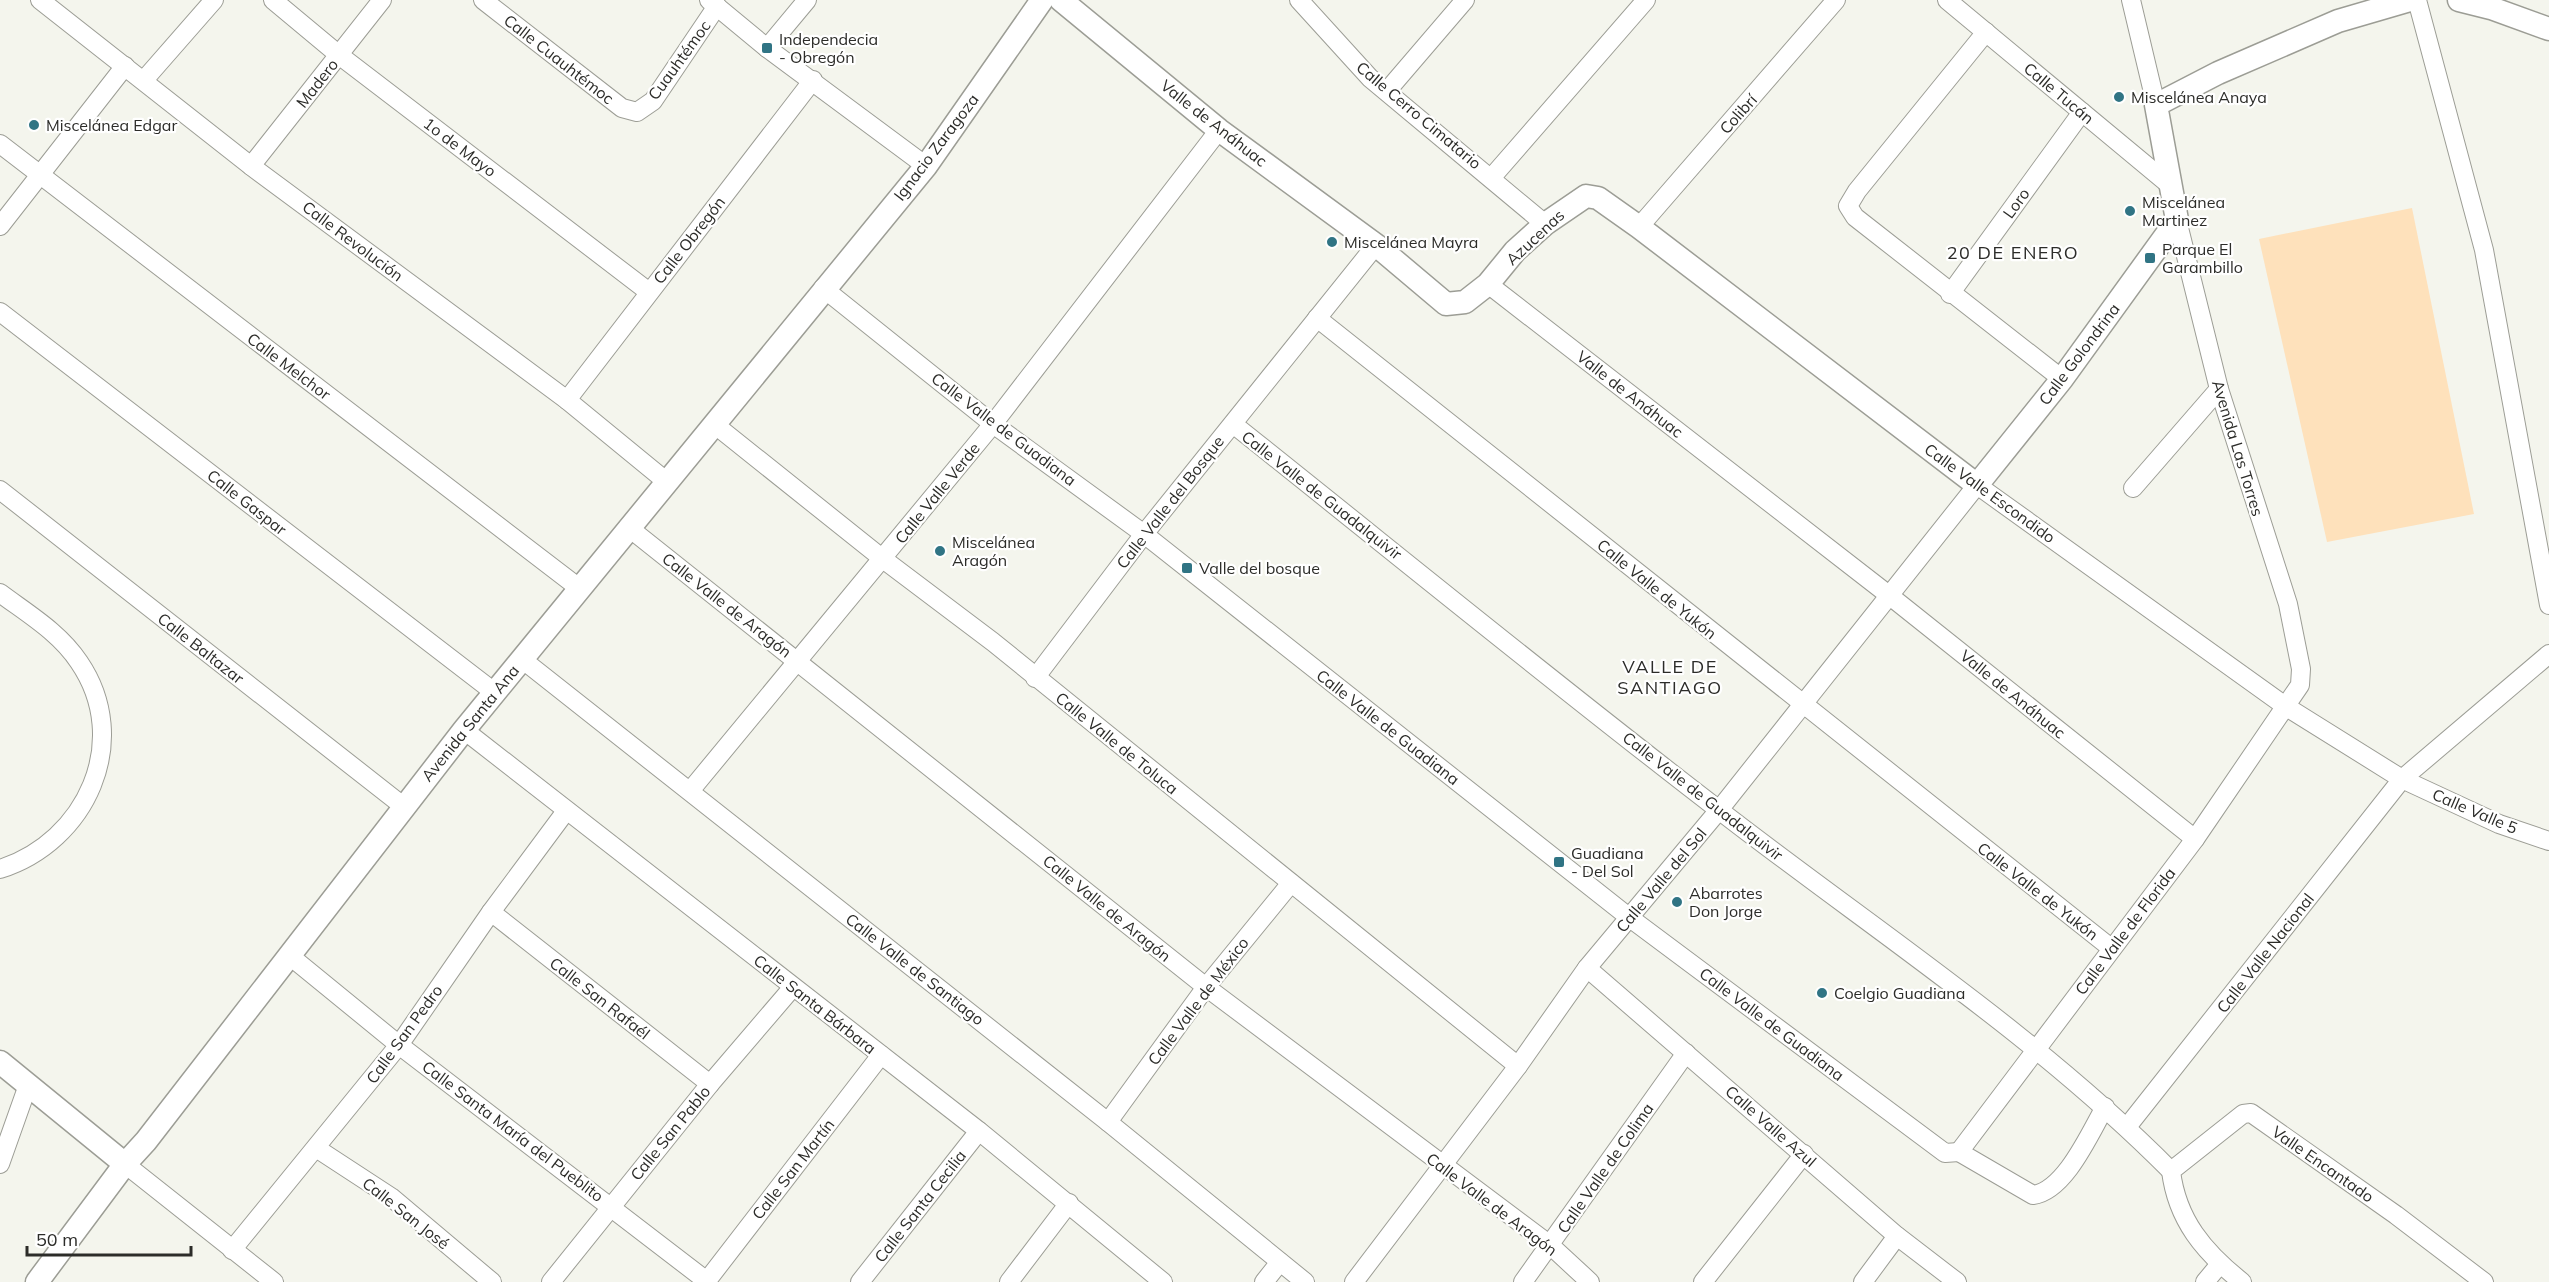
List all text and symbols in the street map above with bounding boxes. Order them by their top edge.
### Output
street label: Calle Cuauhtémoc [500,10,618,108]
street label: Cuauhtémoc [643,16,715,104]
place label: Independecia - Obregón [779,29,878,67]
marker: Independecia - Obregón [760,41,774,55]
street label: Madero [292,55,342,111]
street label: Calle Cerro Cimatario [1352,57,1486,173]
street label: Calle Tucán [2020,58,2098,128]
street label: Valle de Anáhuac [1157,75,1271,171]
place label: Miscelánea Anaya [2131,87,2267,107]
street label: Colibrí [1715,89,1762,138]
street label: Ignacio Zaragoza [889,90,983,204]
marker: Miscelánea Anaya [2112,90,2126,104]
street label: 1o de Mayo [420,113,500,181]
place label: Miscelánea Edgar [46,115,177,135]
marker: Miscelánea Edgar [27,118,41,132]
street label: Loro [1998,184,2034,222]
street label: Calle Obregón [649,192,729,288]
place label: Miscelánea Martinez [2142,192,2225,230]
street label: Calle Revolución [299,197,407,285]
marker: Miscelánea Martinez [2123,204,2137,218]
street label: Azucenas [1502,205,1568,269]
place label: Miscelánea Mayra [1344,232,1478,252]
marker: Miscelánea Mayra [1325,235,1339,249]
place label: Parque El Garambillo [2162,239,2243,277]
district label: 20 DE ENERO [1947,241,2079,264]
marker: Parque El Garambillo [2143,251,2157,265]
street label: Calle Golondrina [2034,299,2124,409]
street label: Calle Melchor [243,328,335,404]
street label: Valle de Anáhuac [1573,346,1687,442]
street label: Calle Valle de Guadiana [928,368,1080,490]
street label: Avenida Las Torres [2208,378,2268,518]
street label: Calle Valle de Guadalquivir [1238,426,1406,564]
street label: Calle Valle del Bosque [1112,432,1228,572]
street label: Calle Valle Verde [890,438,984,548]
street label: Calle Valle Escondido [1921,439,2059,547]
street label: Calle Gaspar [203,465,291,539]
place label: Miscelánea Aragón [952,532,1035,570]
street label: Calle Valle de Yukón [1593,535,1721,643]
marker: Miscelánea Aragón [933,544,947,558]
street label: Calle Valle de Aragón [658,548,796,662]
place label: Valle del bosque [1199,558,1320,578]
marker: Valle del bosque [1180,561,1194,575]
street label: Calle Baltazar [154,608,248,688]
street label: Valle de Anáhuac [1956,645,2070,743]
district label: VALLE DE SANTIAGO [1617,655,1723,699]
street label: Avenida Santa Ana [417,661,523,785]
street label: Calle Valle de Guadiana [1312,665,1464,789]
street label: Calle Valle de Toluca [1052,687,1182,799]
street label: Calle Valle de Guadalquivir [1619,727,1787,865]
street label: Calle Valle 5 [2429,784,2521,838]
street label: Calle Valle del Sol [1611,824,1711,936]
street label: Calle Valle de Yukón [1974,838,2102,944]
place label: Guadiana - Del Sol [1571,843,1644,881]
street label: Calle Valle de Aragón [1039,850,1175,966]
marker: Guadiana - Del Sol [1552,855,1566,869]
street label: Calle Valle de Florida [2071,863,2179,999]
place label: Abarrotes Don Jorge [1689,883,1763,921]
street label: Calle Valle Nacional [2212,889,2318,1017]
marker: Abarrotes Don Jorge [1670,895,1684,909]
street label: Calle Valle de Santiago [842,909,988,1029]
street label: Calle Valle de México [1143,933,1253,1069]
street label: Calle Santa Bárbara [750,950,880,1058]
street label: Calle San Rafaél [546,953,654,1043]
street label: Calle Valle de Guadiana [1696,963,1848,1085]
street label: Calle San Pedro [361,981,447,1087]
place label: Coelgio Guadiana [1834,983,1965,1003]
marker: Coelgio Guadiana [1815,986,1829,1000]
street label: Calle Santa María del Pueblito [418,1056,608,1206]
street label: Calle Valle Azul [1721,1081,1821,1171]
street label: Calle San Pablo [626,1082,714,1184]
street label: Calle Valle de Colima [1553,1099,1657,1237]
street label: Calle San Martín [747,1115,839,1223]
street label: Valle Encantado [2268,1121,2378,1207]
street label: Calle Santa Cecilia [870,1146,970,1266]
street label: Calle Valle de Aragón [1423,1148,1561,1260]
street label: Calle San José [358,1173,454,1253]
scale bar [27,1219,190,1257]
text: 50 m [36,1228,78,1251]

